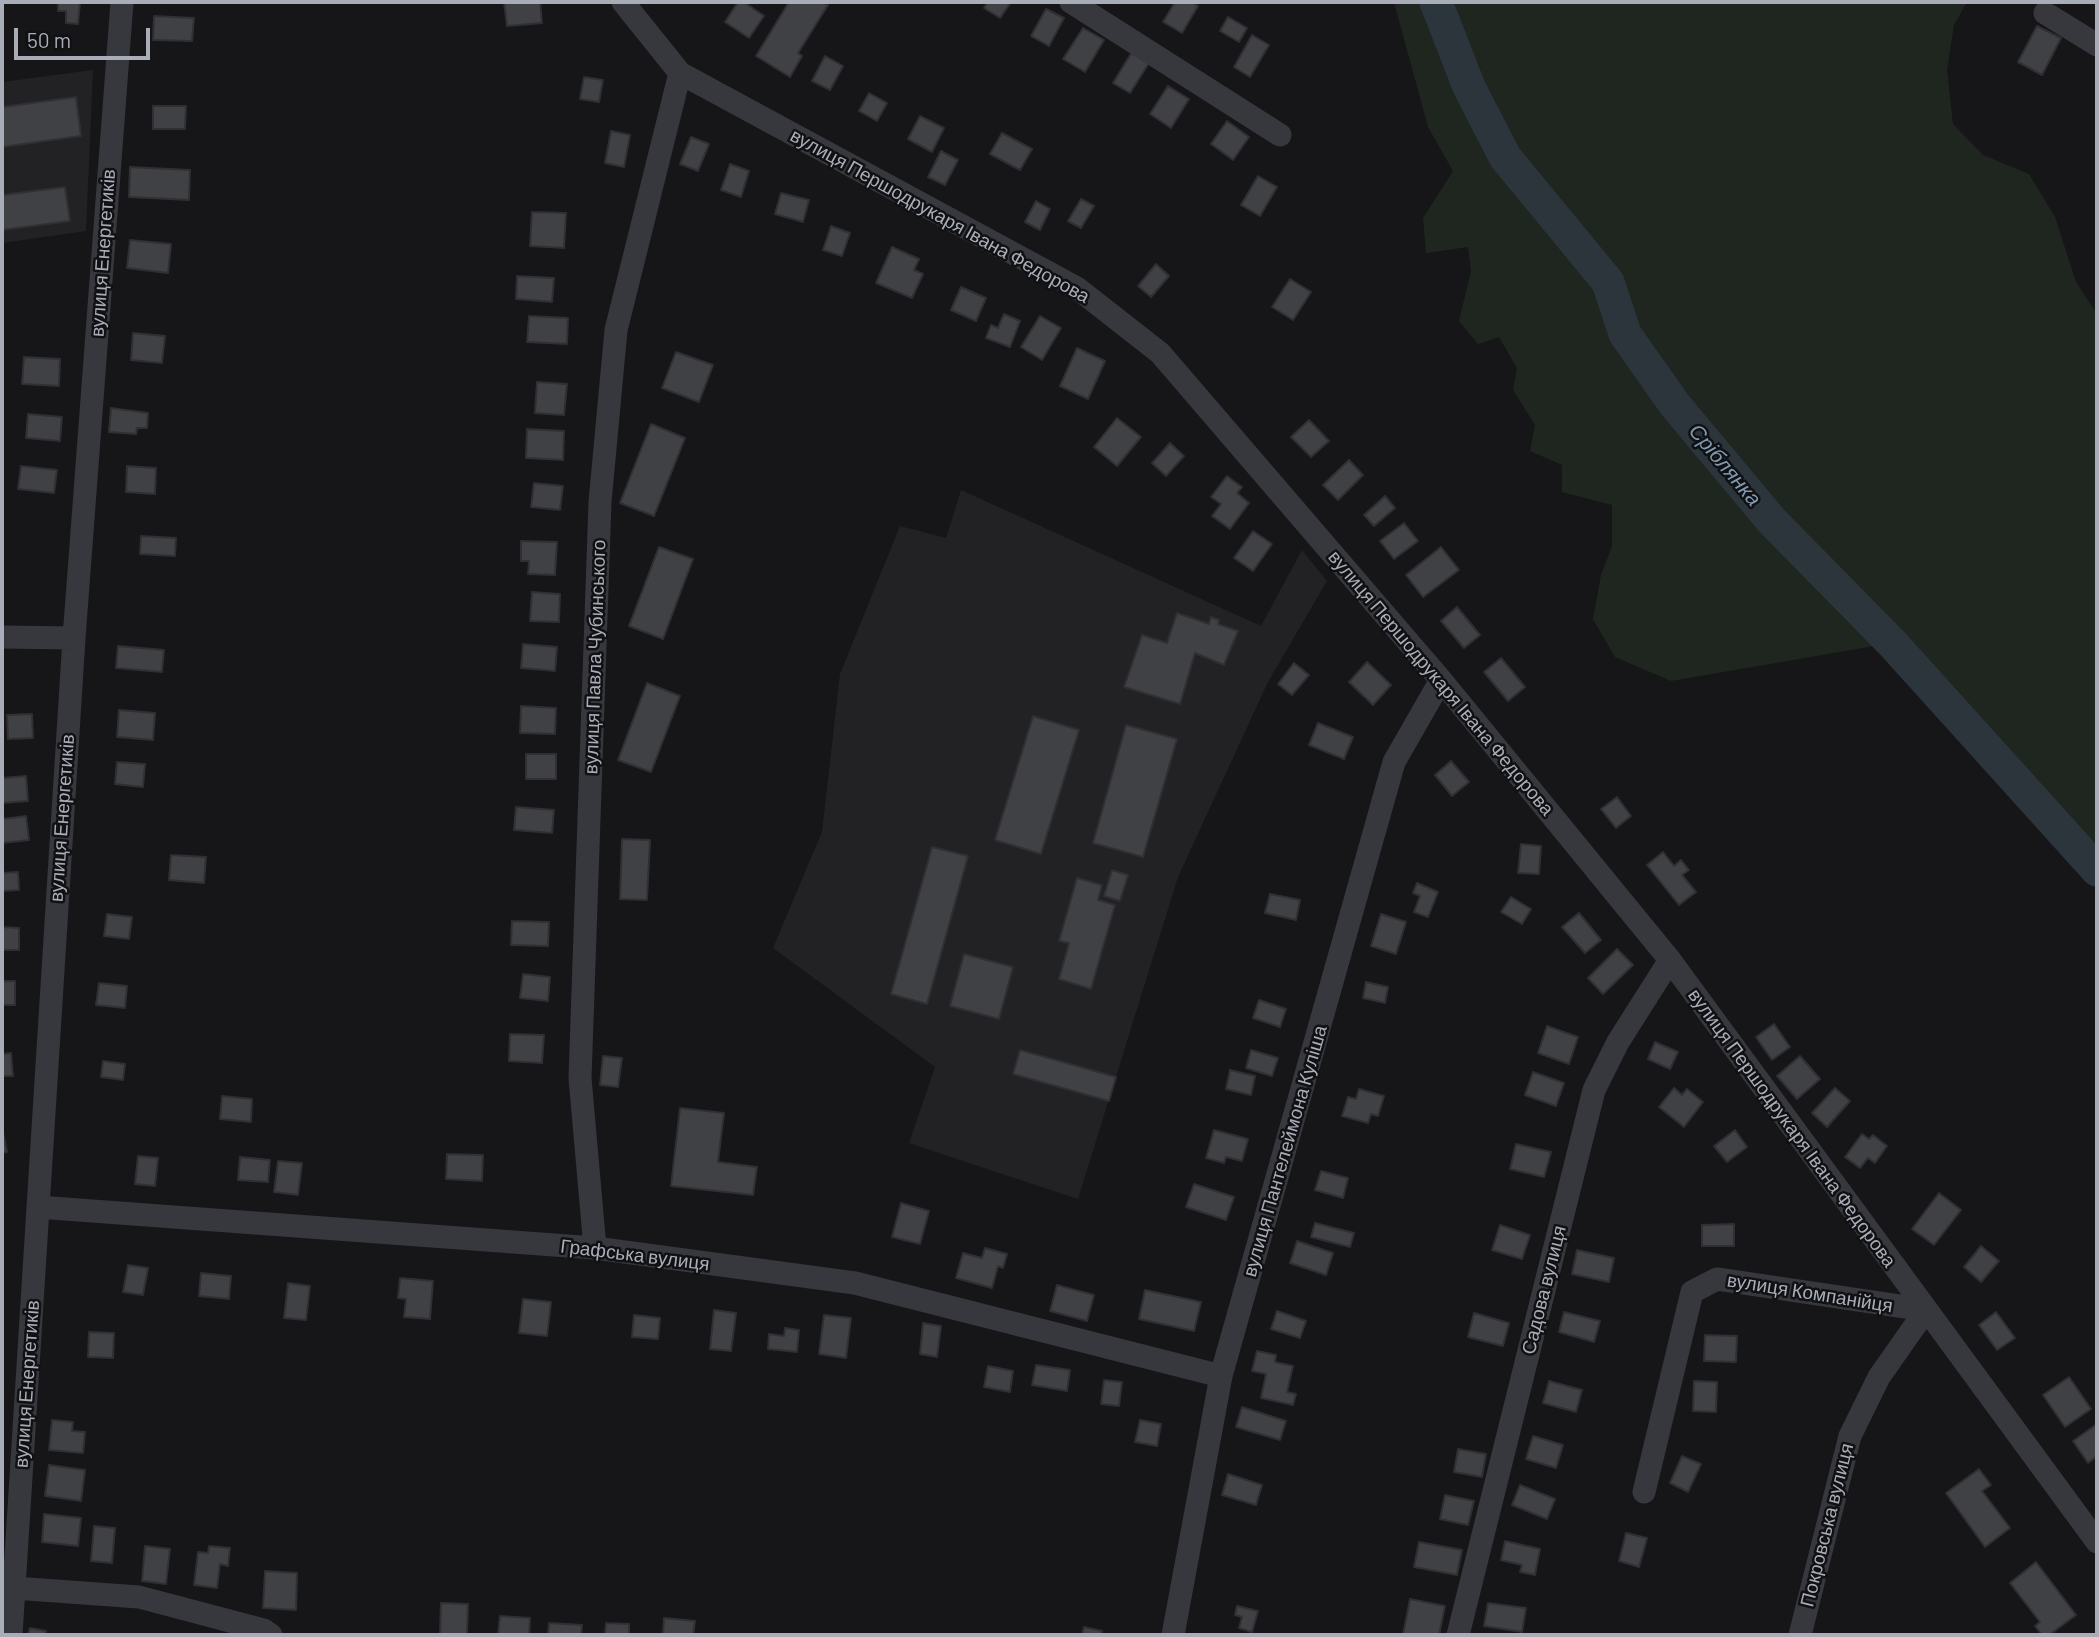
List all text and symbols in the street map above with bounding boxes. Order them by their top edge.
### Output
scale bar [18,14,154,58]
text: 50 m [27,27,71,52]
street label: вулиця Першодрукаря Івана Федорова [786,124,1094,308]
street label: вулиця Енергетиків [86,168,120,338]
water label: Сріблянка [1684,419,1766,511]
street label: вулиця Павла Чубинського [580,539,610,775]
street label: вулиця Першодрукаря Івана Федорова [1323,546,1559,820]
street label: вулиця Енергетиків [45,733,79,903]
street label: вулиця Першодрукаря Івана Федорова [1683,984,1901,1272]
street label: вулиця Пантелеймона Куліша [1238,1023,1332,1279]
street label: Садова вулиця [1517,1223,1571,1357]
street label: Графська вулиця [559,1235,711,1275]
street label: вулиця Компанійця [1726,1269,1894,1317]
street label: вулиця Енергетиків [10,1299,44,1469]
street label: Покровська вулиця [1796,1441,1858,1609]

